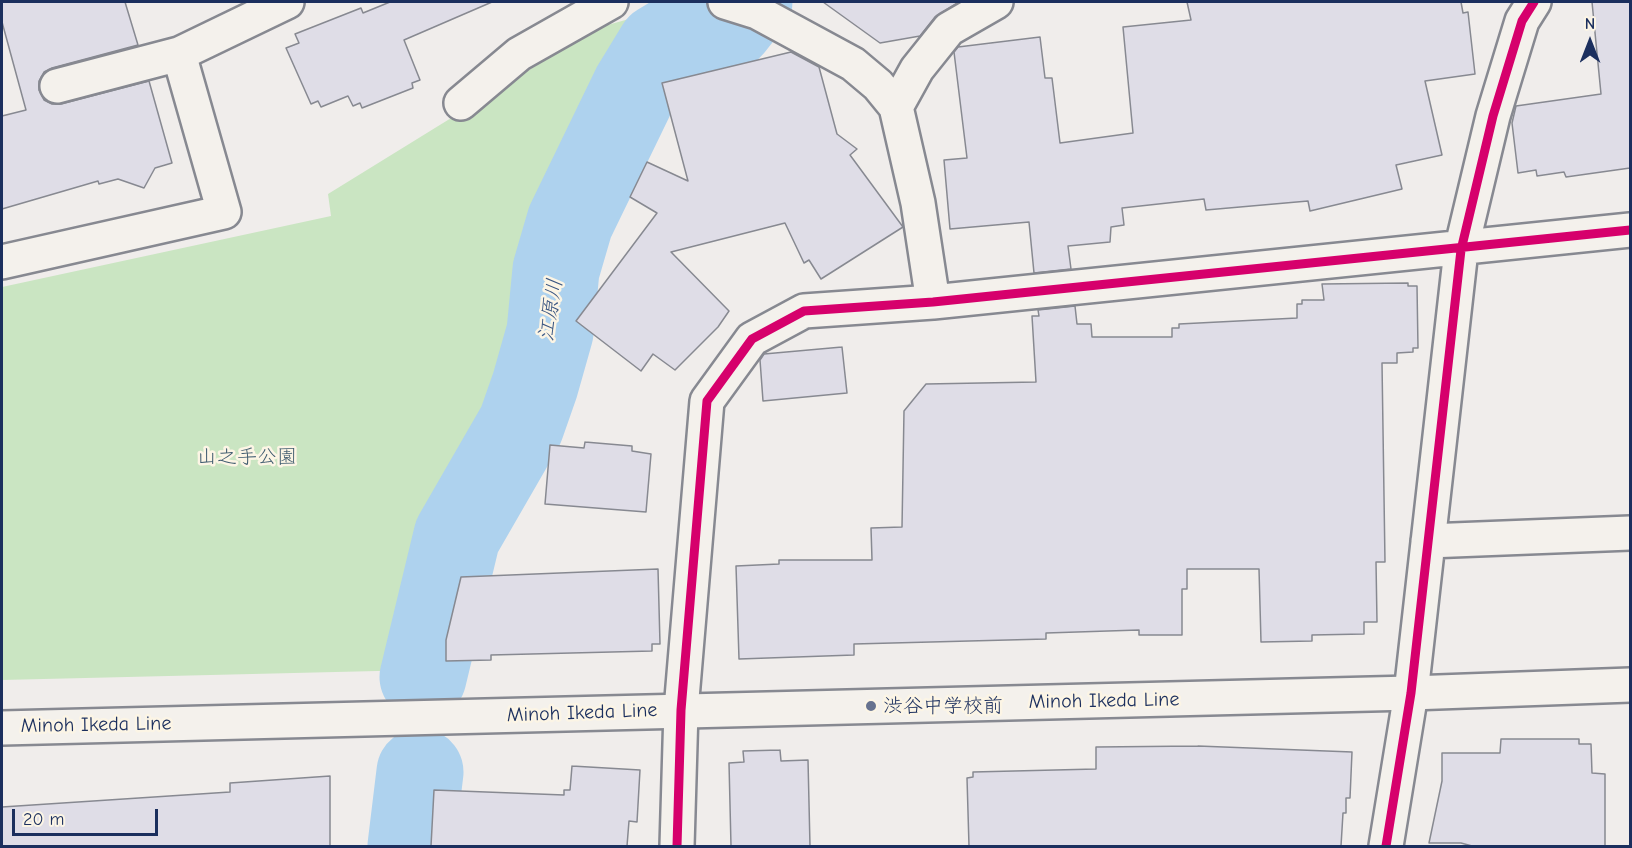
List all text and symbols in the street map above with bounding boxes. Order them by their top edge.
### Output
north arrow [1560,12,1620,72]
text: N [1585,15,1595,33]
water label: 江原川 [534,277,568,343]
park label: 山之手公園 [197,445,297,469]
street label: Minoh Ikeda Line [1028,688,1180,714]
place label: 渋谷中学校前 [883,694,1003,718]
street label: Minoh Ikeda Line [506,698,658,728]
marker: 渋谷中学校前 [864,699,878,713]
street label: Minoh Ikeda Line [20,712,172,738]
scale bar [15,797,160,835]
text: 20 m [23,809,64,830]

